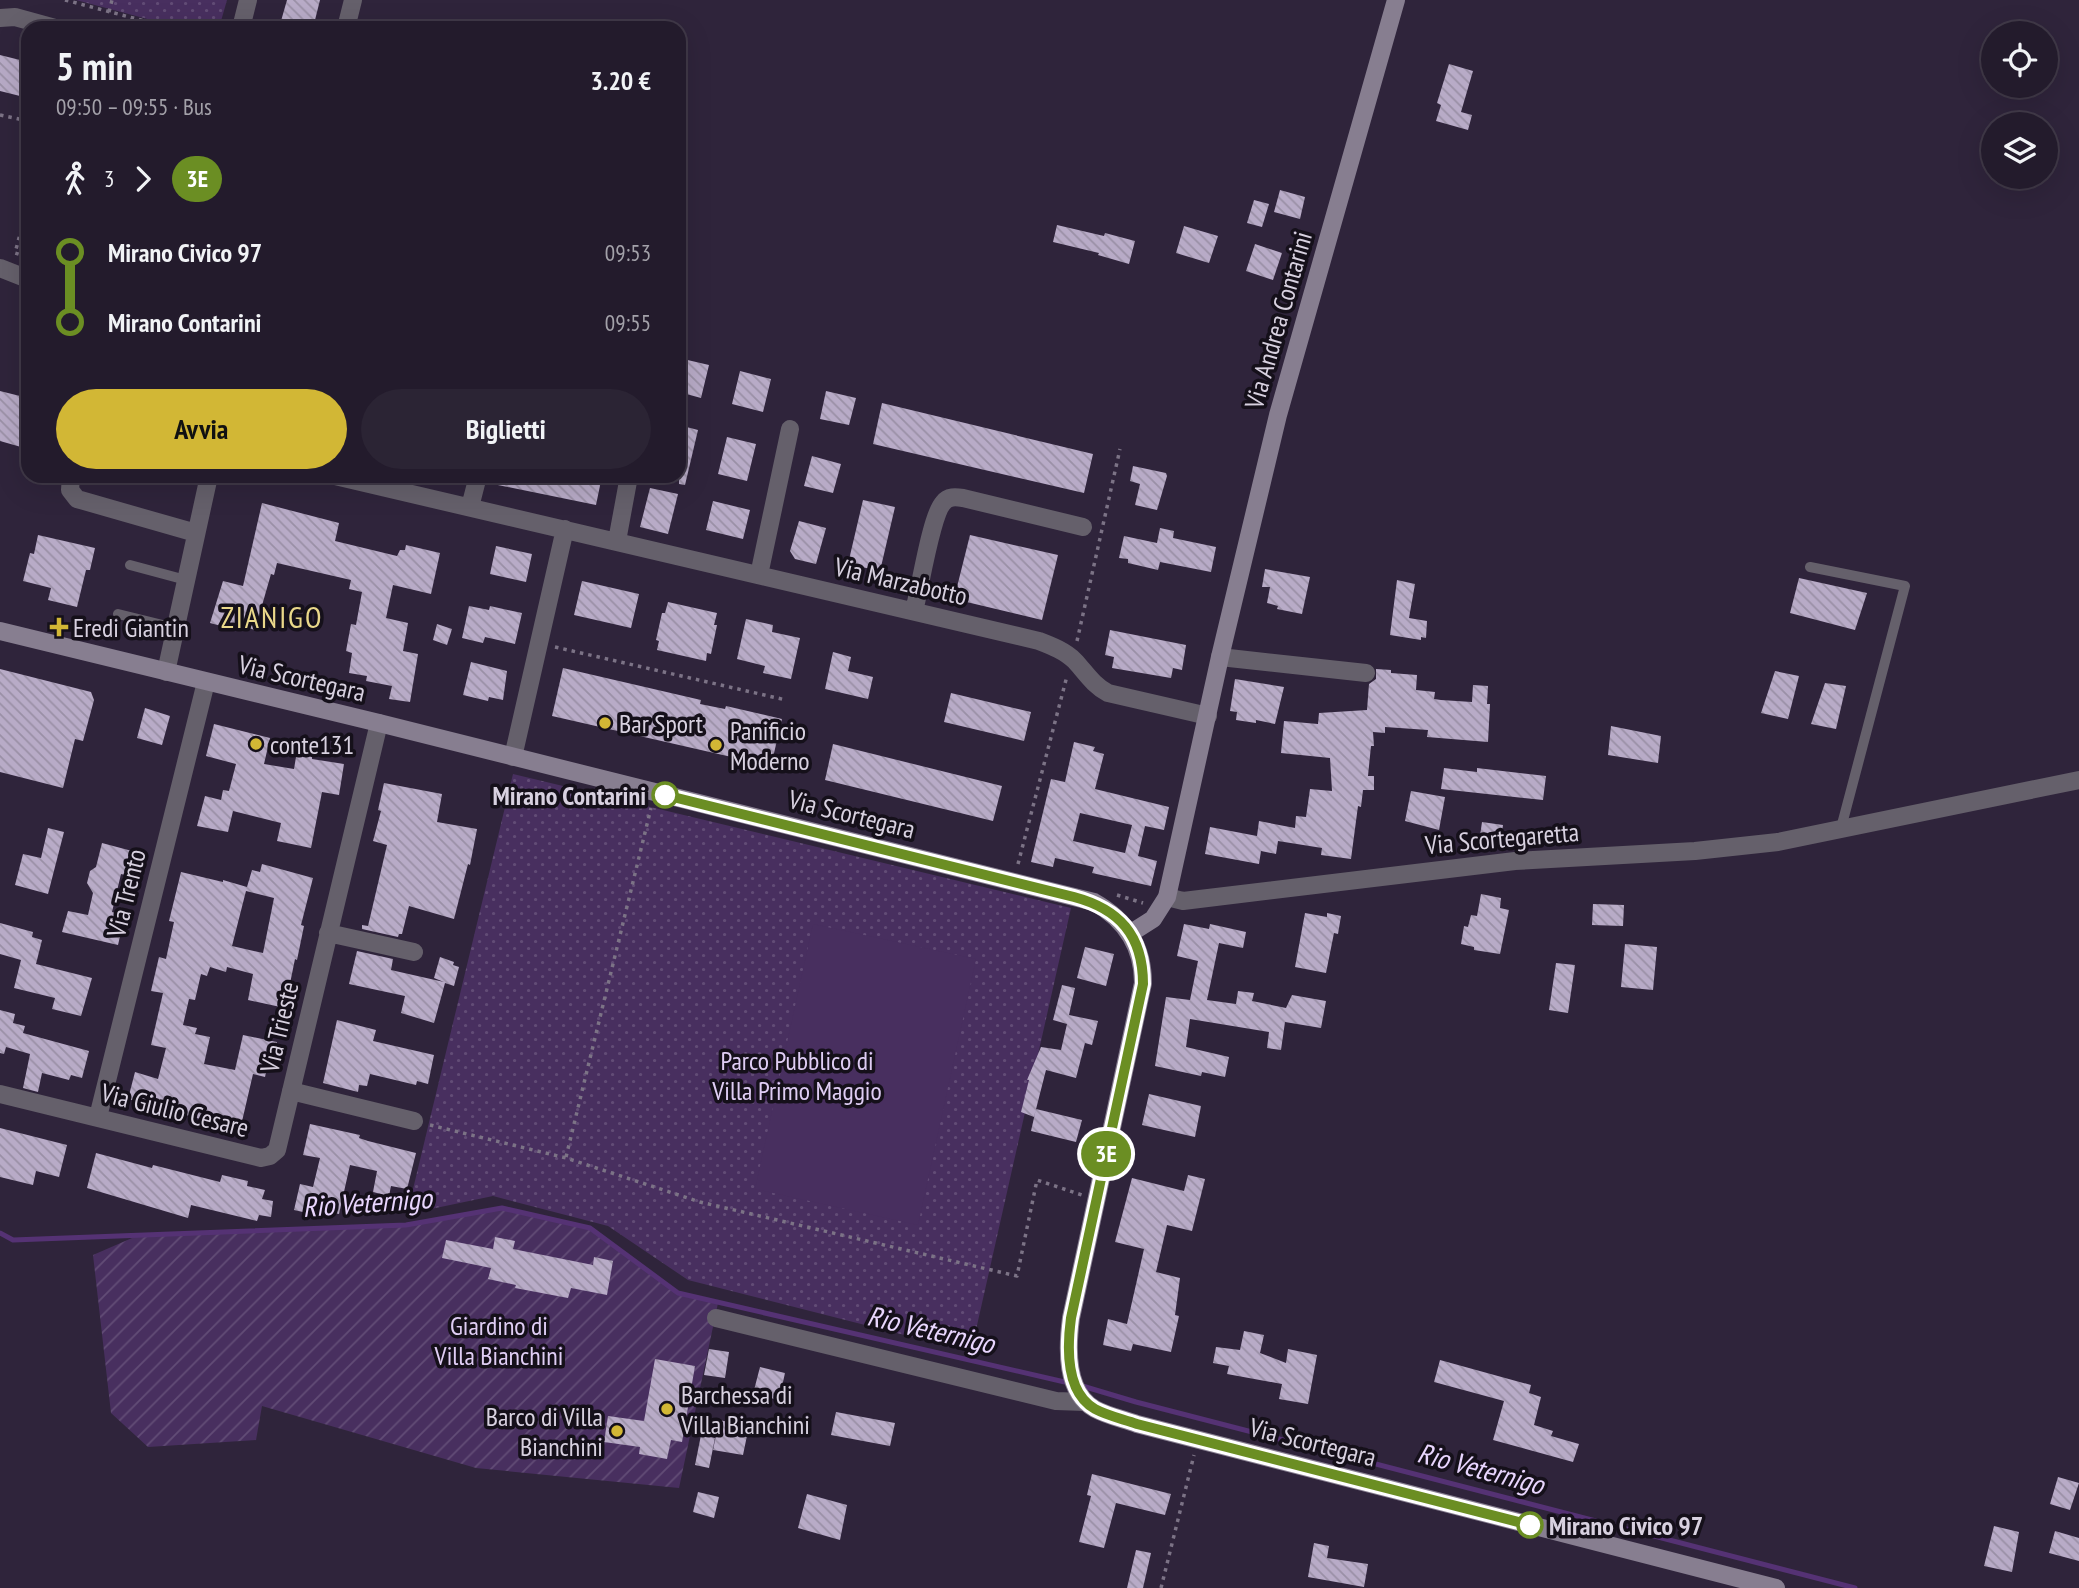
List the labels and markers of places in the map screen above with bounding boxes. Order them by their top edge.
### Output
place label: Eredi Giantin [73,611,189,644]
marker: Eredi Giantin [51,619,67,635]
place label: Bar Sport [619,707,703,740]
place label: Panificio Moderno [730,714,810,777]
marker: Bar Sport [597,715,613,731]
place label: conte131 [270,728,354,761]
marker: conte131 [248,736,264,752]
marker: Panificio Moderno [708,737,724,753]
place label: Mirano Contarini [493,779,646,812]
marker: Mirano Contarini [652,782,678,808]
place label: Barchessa di Villa Bianchini [680,1378,810,1441]
place label: Barco di Villa Bianchini [486,1400,603,1463]
marker: Barchessa di Villa Bianchini [659,1401,675,1417]
marker: Barco di Villa Bianchini [609,1423,625,1439]
place label: Mirano Civico 97 [1549,1509,1703,1542]
marker: Mirano Civico 97 [1517,1512,1543,1538]

